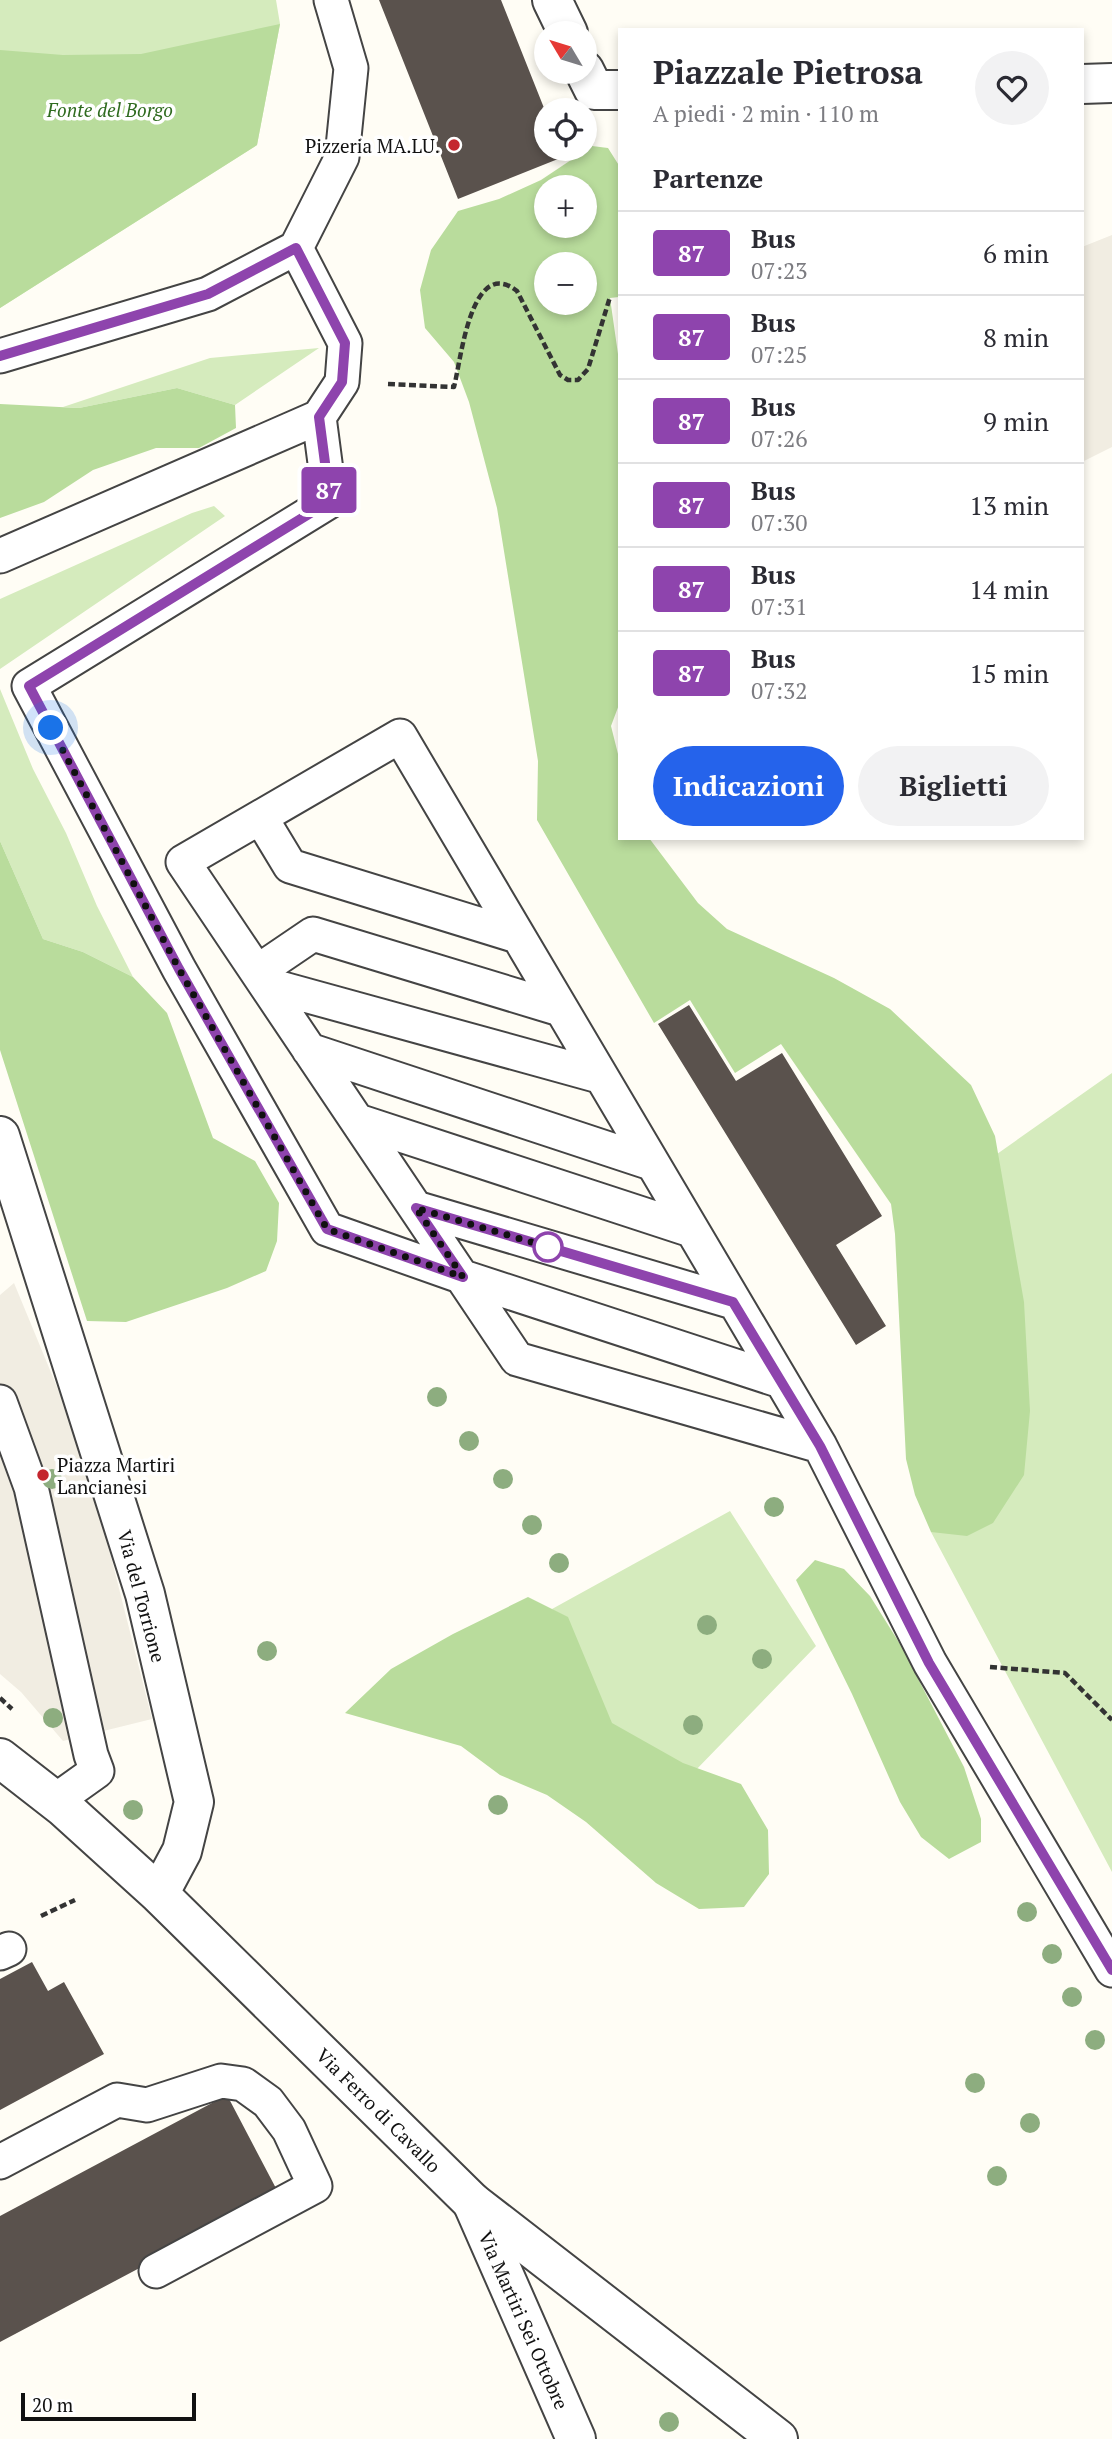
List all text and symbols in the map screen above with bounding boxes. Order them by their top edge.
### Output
north arrow [534,21,597,84]
map controls [534,21,597,315]
text: Piazzale Pietrosa [653,50,923,93]
button: heart [975,51,1049,125]
park label: Fonte del Borgo [46,97,173,122]
button: locate [534,98,597,161]
text: A piedi · 2 min · 110 m [653,98,879,129]
place label: Pizzeria MA.LU. [305,133,440,158]
marker: Pizzeria MA.LU. [446,137,462,153]
text: Partenze [653,161,763,195]
button: + [534,175,597,238]
text: Bus [751,221,796,255]
text: 6 min [983,236,1049,270]
text: 87 [678,237,705,269]
button: − [534,252,597,315]
text: 07:23 [751,255,808,286]
text: Bus [751,305,796,339]
text: 8 min [983,320,1049,354]
text: 87 [678,321,705,353]
text: 07:25 [751,339,808,370]
text: Bus [751,389,796,423]
text: 9 min [983,404,1049,438]
text: 87 [678,405,705,437]
text: 07:26 [751,423,808,454]
line badge: 87 [298,467,360,513]
text: Bus [751,473,796,507]
text: 87 [315,474,343,506]
text: 13 min [969,488,1049,522]
text: 87 [678,489,705,521]
text: 07:30 [751,507,808,538]
text: Bus [751,557,796,591]
text: 14 min [969,572,1049,606]
text: 87 [678,573,705,605]
text: 07:31 [751,591,808,622]
text: Bus [751,641,796,675]
text: 15 min [969,656,1049,690]
text: 87 [678,657,705,689]
text: 07:32 [751,675,808,706]
your location [33,710,68,745]
button: Indicazioni [653,746,844,826]
button: Biglietti [858,746,1049,826]
unlabelled marker [533,1232,563,1262]
place label: Piazza Martiri Lancianesi [57,1452,175,1499]
marker: Piazza Martiri Lancianesi [35,1467,51,1483]
street label: Via del Torrione [112,1527,172,1665]
street label: Via Ferro di Cavallo [311,2042,447,2178]
street label: Via Martiri Sei Ottobre [473,2227,575,2413]
scale bar [21,2390,196,2422]
text: 20 m [32,2392,73,2417]

